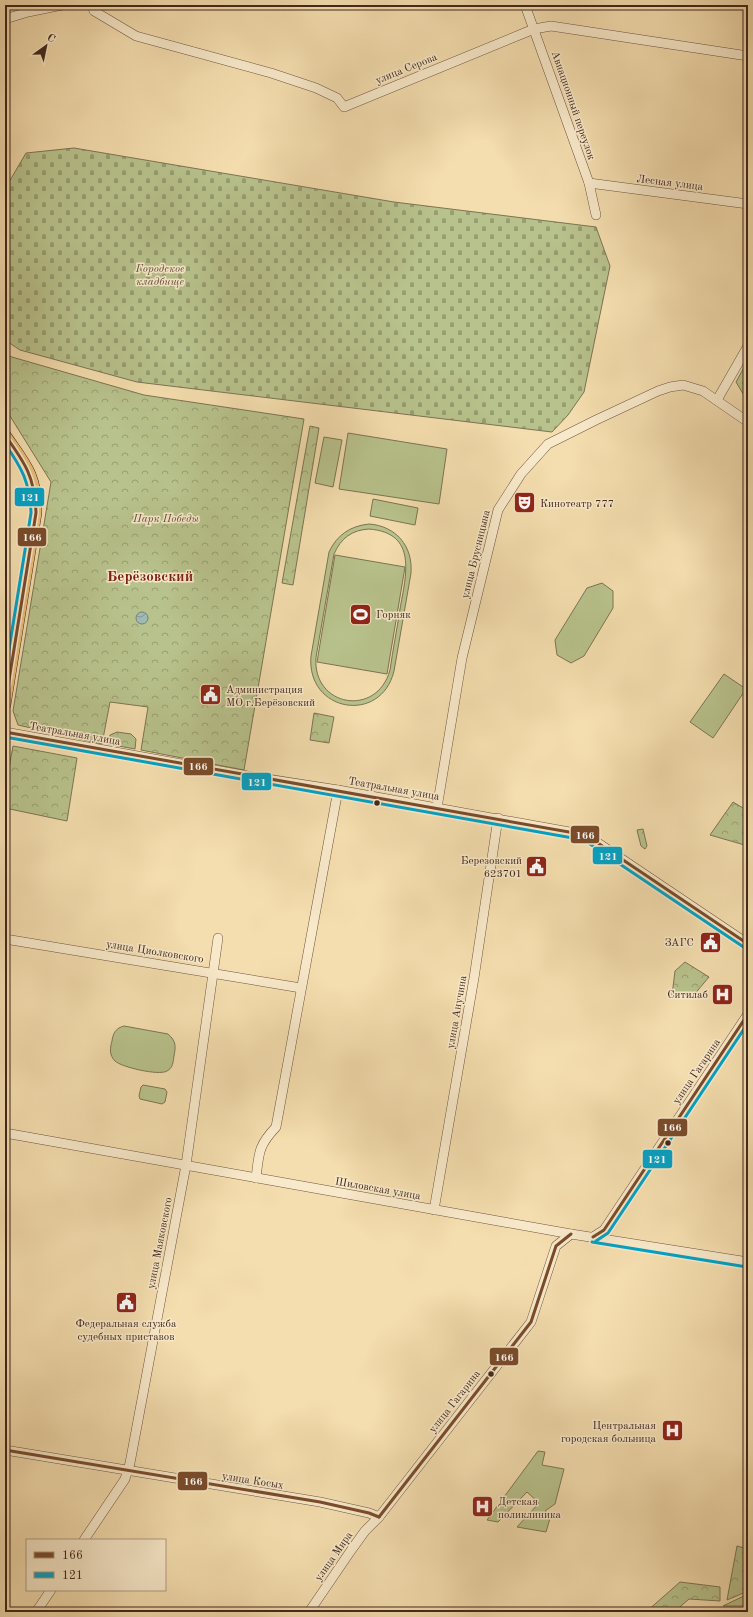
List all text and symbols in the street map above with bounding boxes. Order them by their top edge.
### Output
north arrow [26,26,66,66]
text: С [45,32,57,45]
street label: Авиационный переулок [549,50,597,162]
street label: улица Серова [374,52,440,87]
street label: Лесная улица [636,174,704,193]
park label: Городское кладбище [134,264,185,288]
line badge: 121 [14,487,45,507]
theatre icon: Кинотеатр 777 [511,490,537,516]
text: 121 [20,493,40,504]
place label: Кинотеатр 777 [540,499,614,510]
street label: улица Брусницына [460,509,493,600]
park label: Парк Победы [132,514,199,525]
line badge: 166 [17,527,47,547]
text: 166 [22,533,42,544]
district label: Берёзовский [107,570,193,585]
sports icon: Горняк [348,601,374,627]
place label: Горняк [376,610,411,621]
public building icon: Администрация МО г.Берёзовский [198,682,224,708]
place label: Администрация МО г.Берёзовский [226,685,315,709]
street label: Театральная улица [28,721,122,748]
line badge: 166 [183,757,214,776]
text: 166 [188,762,208,773]
line badge: 121 [241,772,272,791]
street label: Театральная улица [347,776,441,803]
text: 121 [247,778,267,789]
unlabelled marker [372,798,382,808]
line badge: 166 [570,825,600,844]
text: 166 [575,831,595,842]
line badge: 121 [592,846,623,865]
text: 121 [598,852,618,863]
public building icon: Березовский 623701 [524,853,550,879]
place label: Березовский 623701 [461,856,522,880]
public building icon: ЗАГС [697,929,723,955]
place label: ЗАГС [665,938,694,949]
street label: улица Циолковского [105,939,204,966]
street label: улица Анучина [446,974,469,1050]
hospital icon: Ситилаб [710,981,736,1007]
place label: Ситилаб [667,990,708,1001]
street label: улица Гагарина [671,1037,723,1106]
line badge: 166 [657,1118,688,1137]
text: 166 [662,1123,682,1134]
unlabelled marker [663,1138,673,1148]
line badge: 121 [642,1149,673,1169]
text: 121 [647,1155,667,1166]
street label: Шиловская улица [334,1177,422,1203]
street label: улица Маяковского [146,1196,175,1290]
public building icon: Федеральная служба судебных приставов [113,1290,139,1316]
place label: Федеральная служба судебных приставов [76,1319,177,1343]
line badge: 166 [489,1347,519,1366]
text: 166 [494,1353,514,1364]
street label: улица Гагарина [427,1368,483,1435]
unlabelled marker [486,1369,496,1379]
hospital icon: Центральная городская больница [659,1418,685,1444]
place label: Центральная городская больница [561,1421,657,1445]
line badge: 166 [177,1471,208,1491]
street label: улица Косых [221,1471,285,1492]
text: 166 [183,1477,203,1488]
hospital icon: Детская поликлиника [470,1494,496,1520]
place label: Детская поликлиника [498,1497,561,1521]
street label: улица Мира [313,1530,356,1584]
legend [26,1539,166,1591]
text: 166 [62,1550,83,1562]
text: 121 [62,1570,83,1582]

